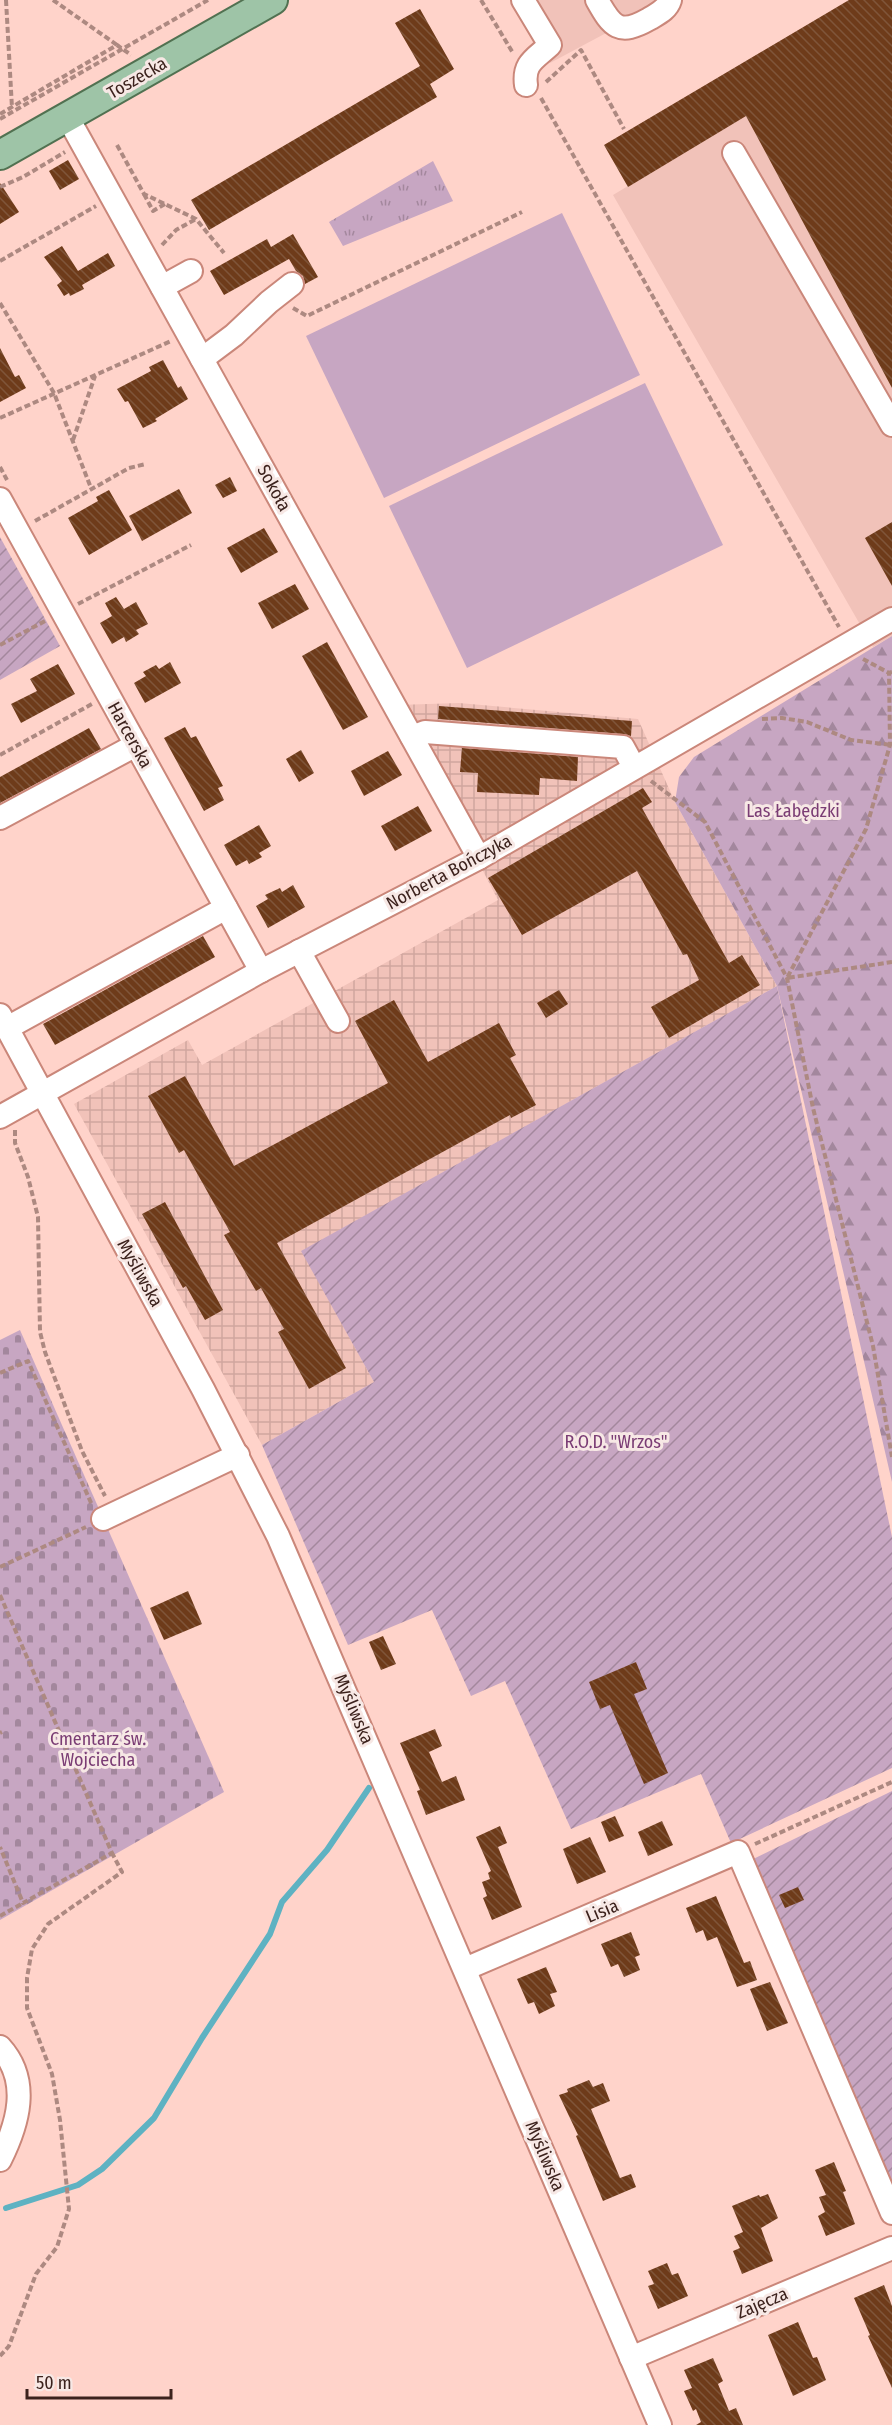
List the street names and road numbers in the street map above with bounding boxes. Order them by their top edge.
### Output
street label: Toszecka [103,52,171,104]
street label: Sokoła [252,461,296,515]
street label: Harcerska [103,698,157,772]
street label: Norberta Bończyka [383,830,516,914]
street label: Myśliwska [112,1235,168,1311]
street label: Myśliwska [329,1671,379,1748]
street label: Lisia [582,1894,622,1928]
street label: Myśliwska [520,2118,570,2195]
street label: Zajęcza [733,2282,791,2324]

